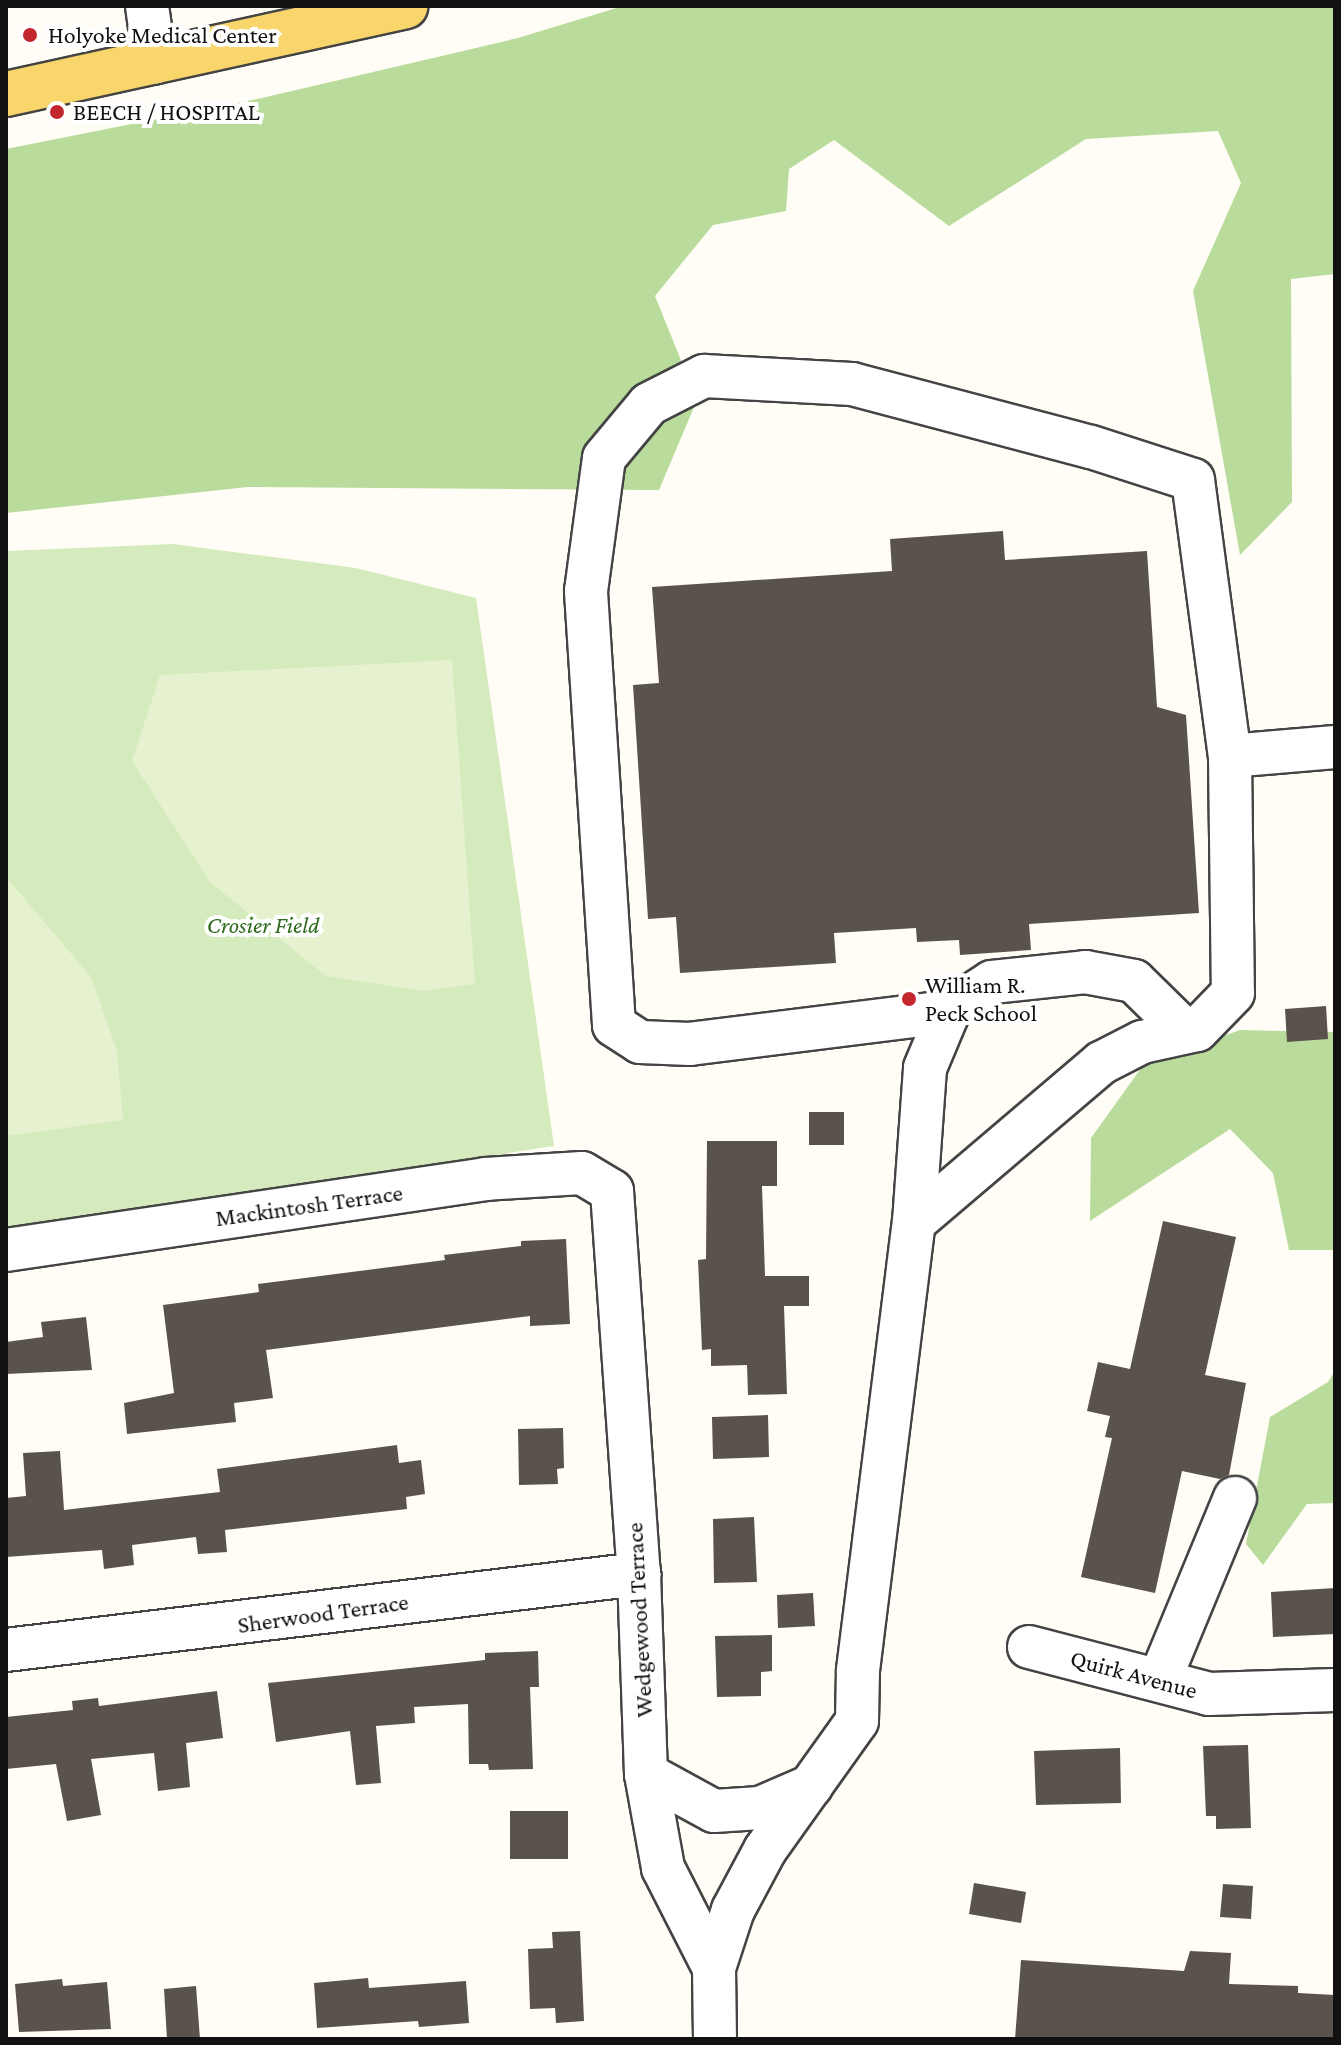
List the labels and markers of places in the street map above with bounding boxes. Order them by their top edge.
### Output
place label: Holyoke Medical Center [48,21,277,49]
marker: Holyoke Medical Center [19,24,41,46]
place label: BEECH / HOSPITAL [73,98,260,126]
marker: BEECH / HOSPITAL [48,103,66,121]
place label: William R. Peck School [925,971,1037,1027]
marker: William R. Peck School [900,990,918,1008]

